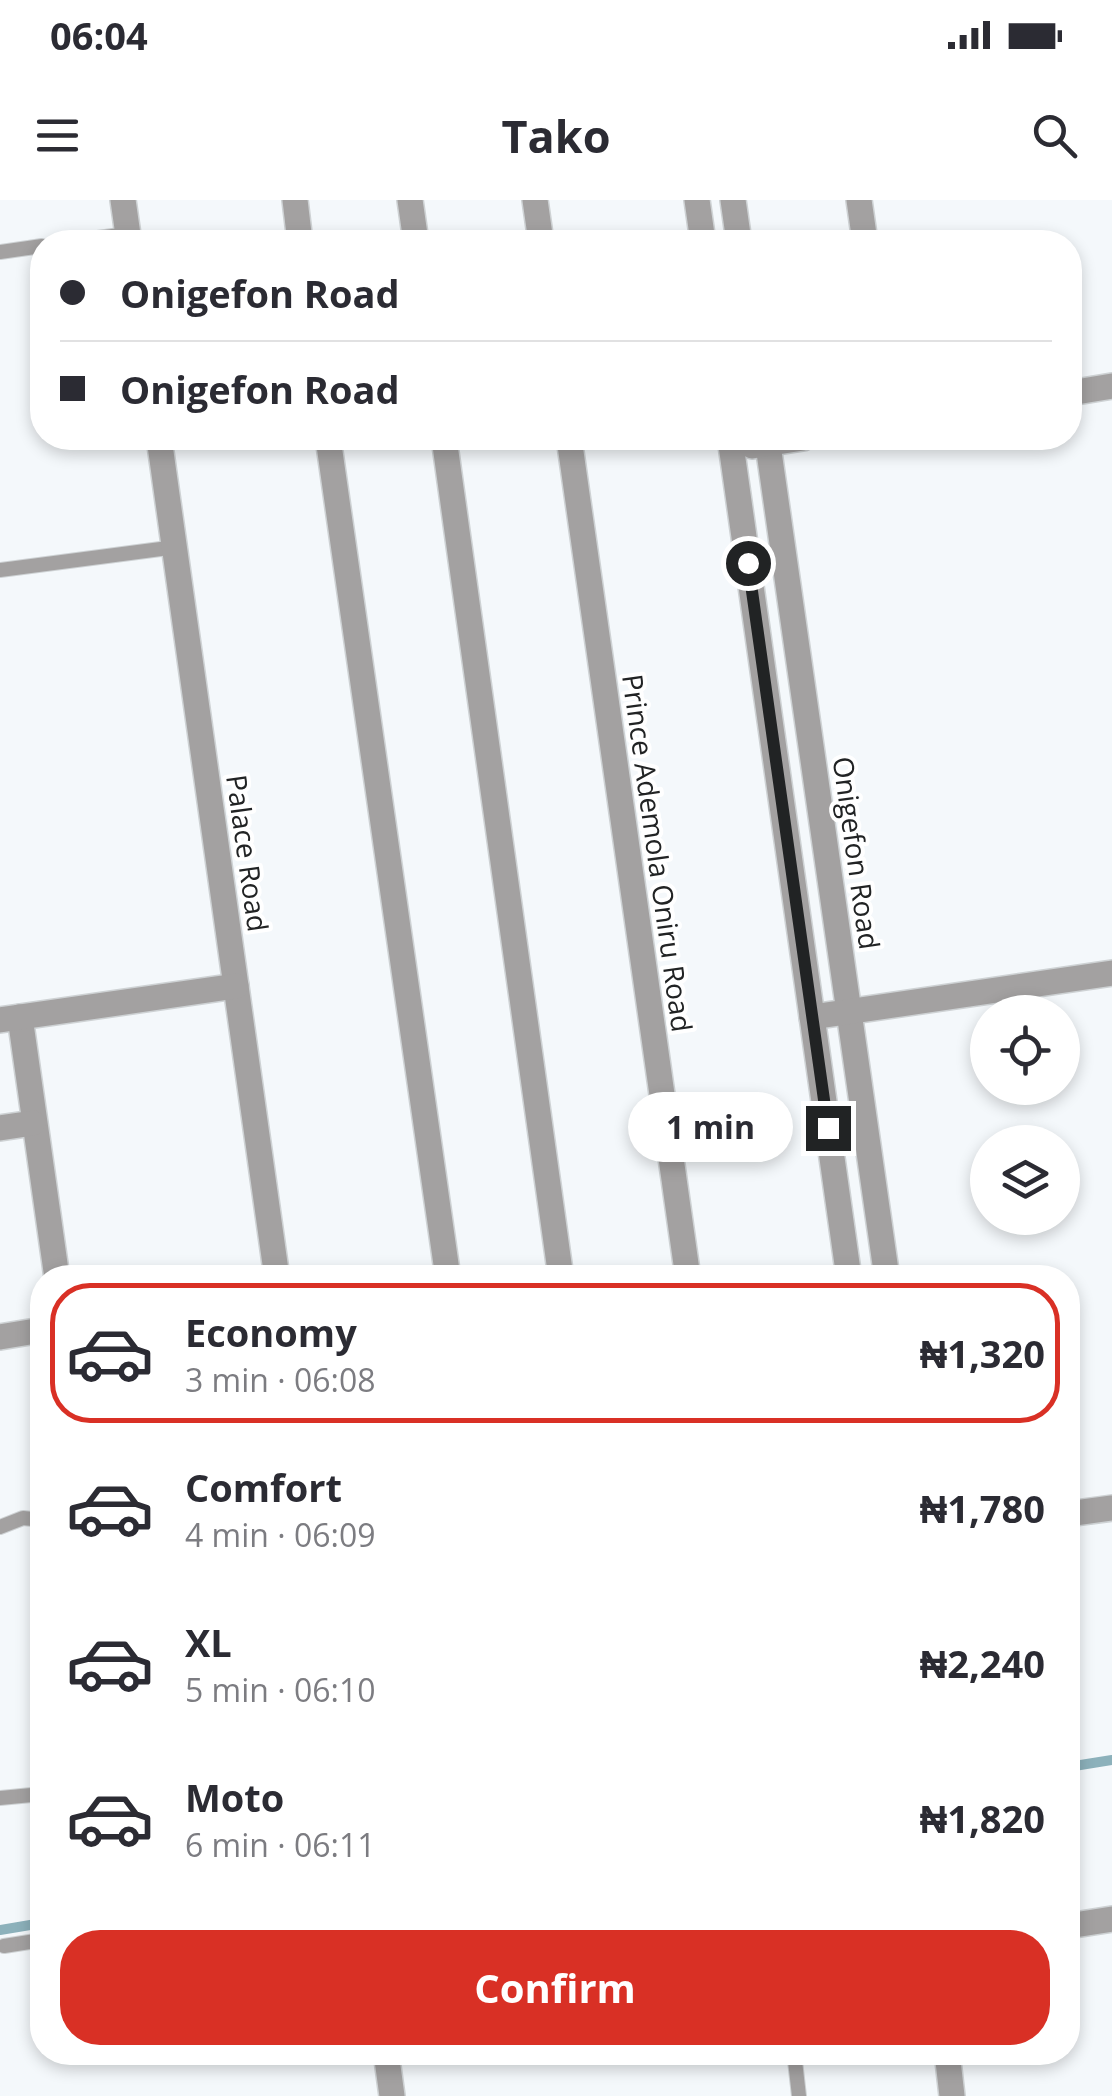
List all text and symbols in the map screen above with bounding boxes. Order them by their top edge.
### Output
text: 06:04 [50,9,148,61]
text: Tako [501,105,611,166]
icon: menu [30,108,85,163]
icon: search [1027,108,1082,163]
text: Onigefon Road [120,267,399,319]
text: Onigefon Road [120,363,399,415]
route start [726,541,771,586]
street label: Prince Ademola Oniru Road [614,672,702,1034]
street label: Onigefon Road [825,754,889,952]
street label: Palace Road [218,772,278,934]
map controls [970,995,1080,1235]
button: locate [970,995,1080,1105]
callout: 1 min [628,1093,793,1163]
text: 1 min [666,1105,755,1148]
route end [806,1106,851,1151]
button: layers [970,1125,1080,1235]
text: Economy [185,1306,357,1358]
icon: car [65,1308,155,1398]
text: ₦1,320 [920,1327,1045,1379]
text: 3 min · 06:08 [185,1358,376,1401]
text: Comfort [185,1461,342,1513]
icon: car [65,1463,155,1553]
text: ₦1,780 [920,1482,1045,1534]
text: 4 min · 06:09 [185,1513,376,1556]
text: XL [185,1616,232,1668]
icon: car [65,1618,155,1708]
text: ₦2,240 [920,1637,1045,1689]
text: 5 min · 06:10 [185,1668,376,1711]
text: Moto [185,1771,284,1823]
icon: car [65,1773,155,1863]
text: ₦1,820 [920,1792,1045,1844]
text: 6 min · 06:11 [185,1823,376,1866]
button: Confirm [60,1930,1050,2045]

